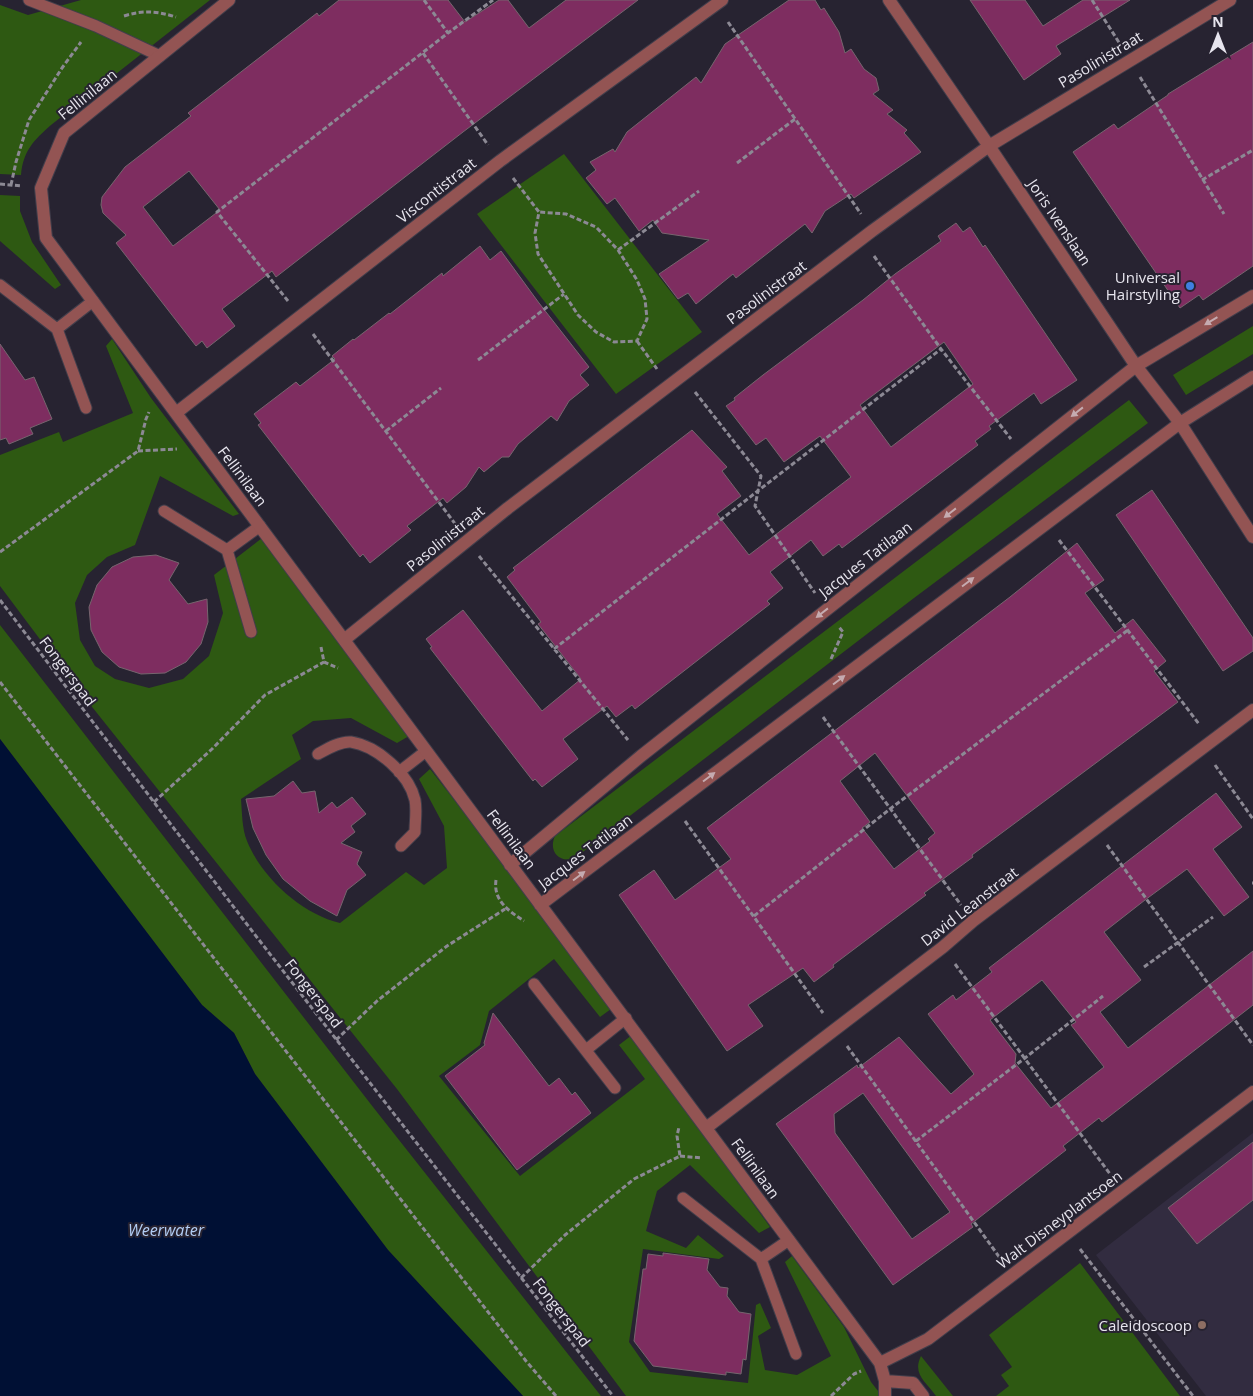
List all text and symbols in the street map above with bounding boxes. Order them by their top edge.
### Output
north arrow [1193,10,1243,60]
text: N [1212,12,1224,31]
street label: Pasolinistraat [1054,26,1146,92]
street label: Fellinilaan [53,64,121,124]
street label: Viscontistraat [392,153,480,227]
street label: Joris Ivenslaan [1023,173,1096,269]
street label: Pasolinistraat [722,256,810,328]
place label: Universal Hairstyling [1106,267,1180,304]
marker: Universal Hairstyling [1184,280,1196,292]
one-way arrow [1205,316,1218,325]
one-way arrow [1071,407,1084,418]
street label: Fellinilaan [214,442,272,510]
street label: Pasolinistraat [402,500,488,576]
one-way arrow [943,507,956,518]
street label: Jacques Tatilaan [813,516,916,603]
one-way arrow [961,577,975,587]
one-way arrow [816,608,829,619]
street label: Fongerspad [35,632,101,710]
one-way arrow [832,674,845,685]
one-way arrow [702,772,715,783]
street label: Fellinilaan [483,805,541,873]
street label: Jacques Tatilaan [532,809,636,894]
street label: David Leanstraat [916,862,1022,950]
one-way arrow [572,870,585,881]
street label: Fongerspad [281,954,347,1032]
street label: Fellinilaan [727,1134,785,1202]
street label: Walt Disneyplantsoen [992,1165,1126,1273]
water label: Weerwater [128,1219,205,1241]
street label: Fongerspad [529,1273,595,1351]
place label: Caleidoscoop [1098,1315,1192,1335]
marker: Caleidoscoop [1196,1319,1208,1331]

